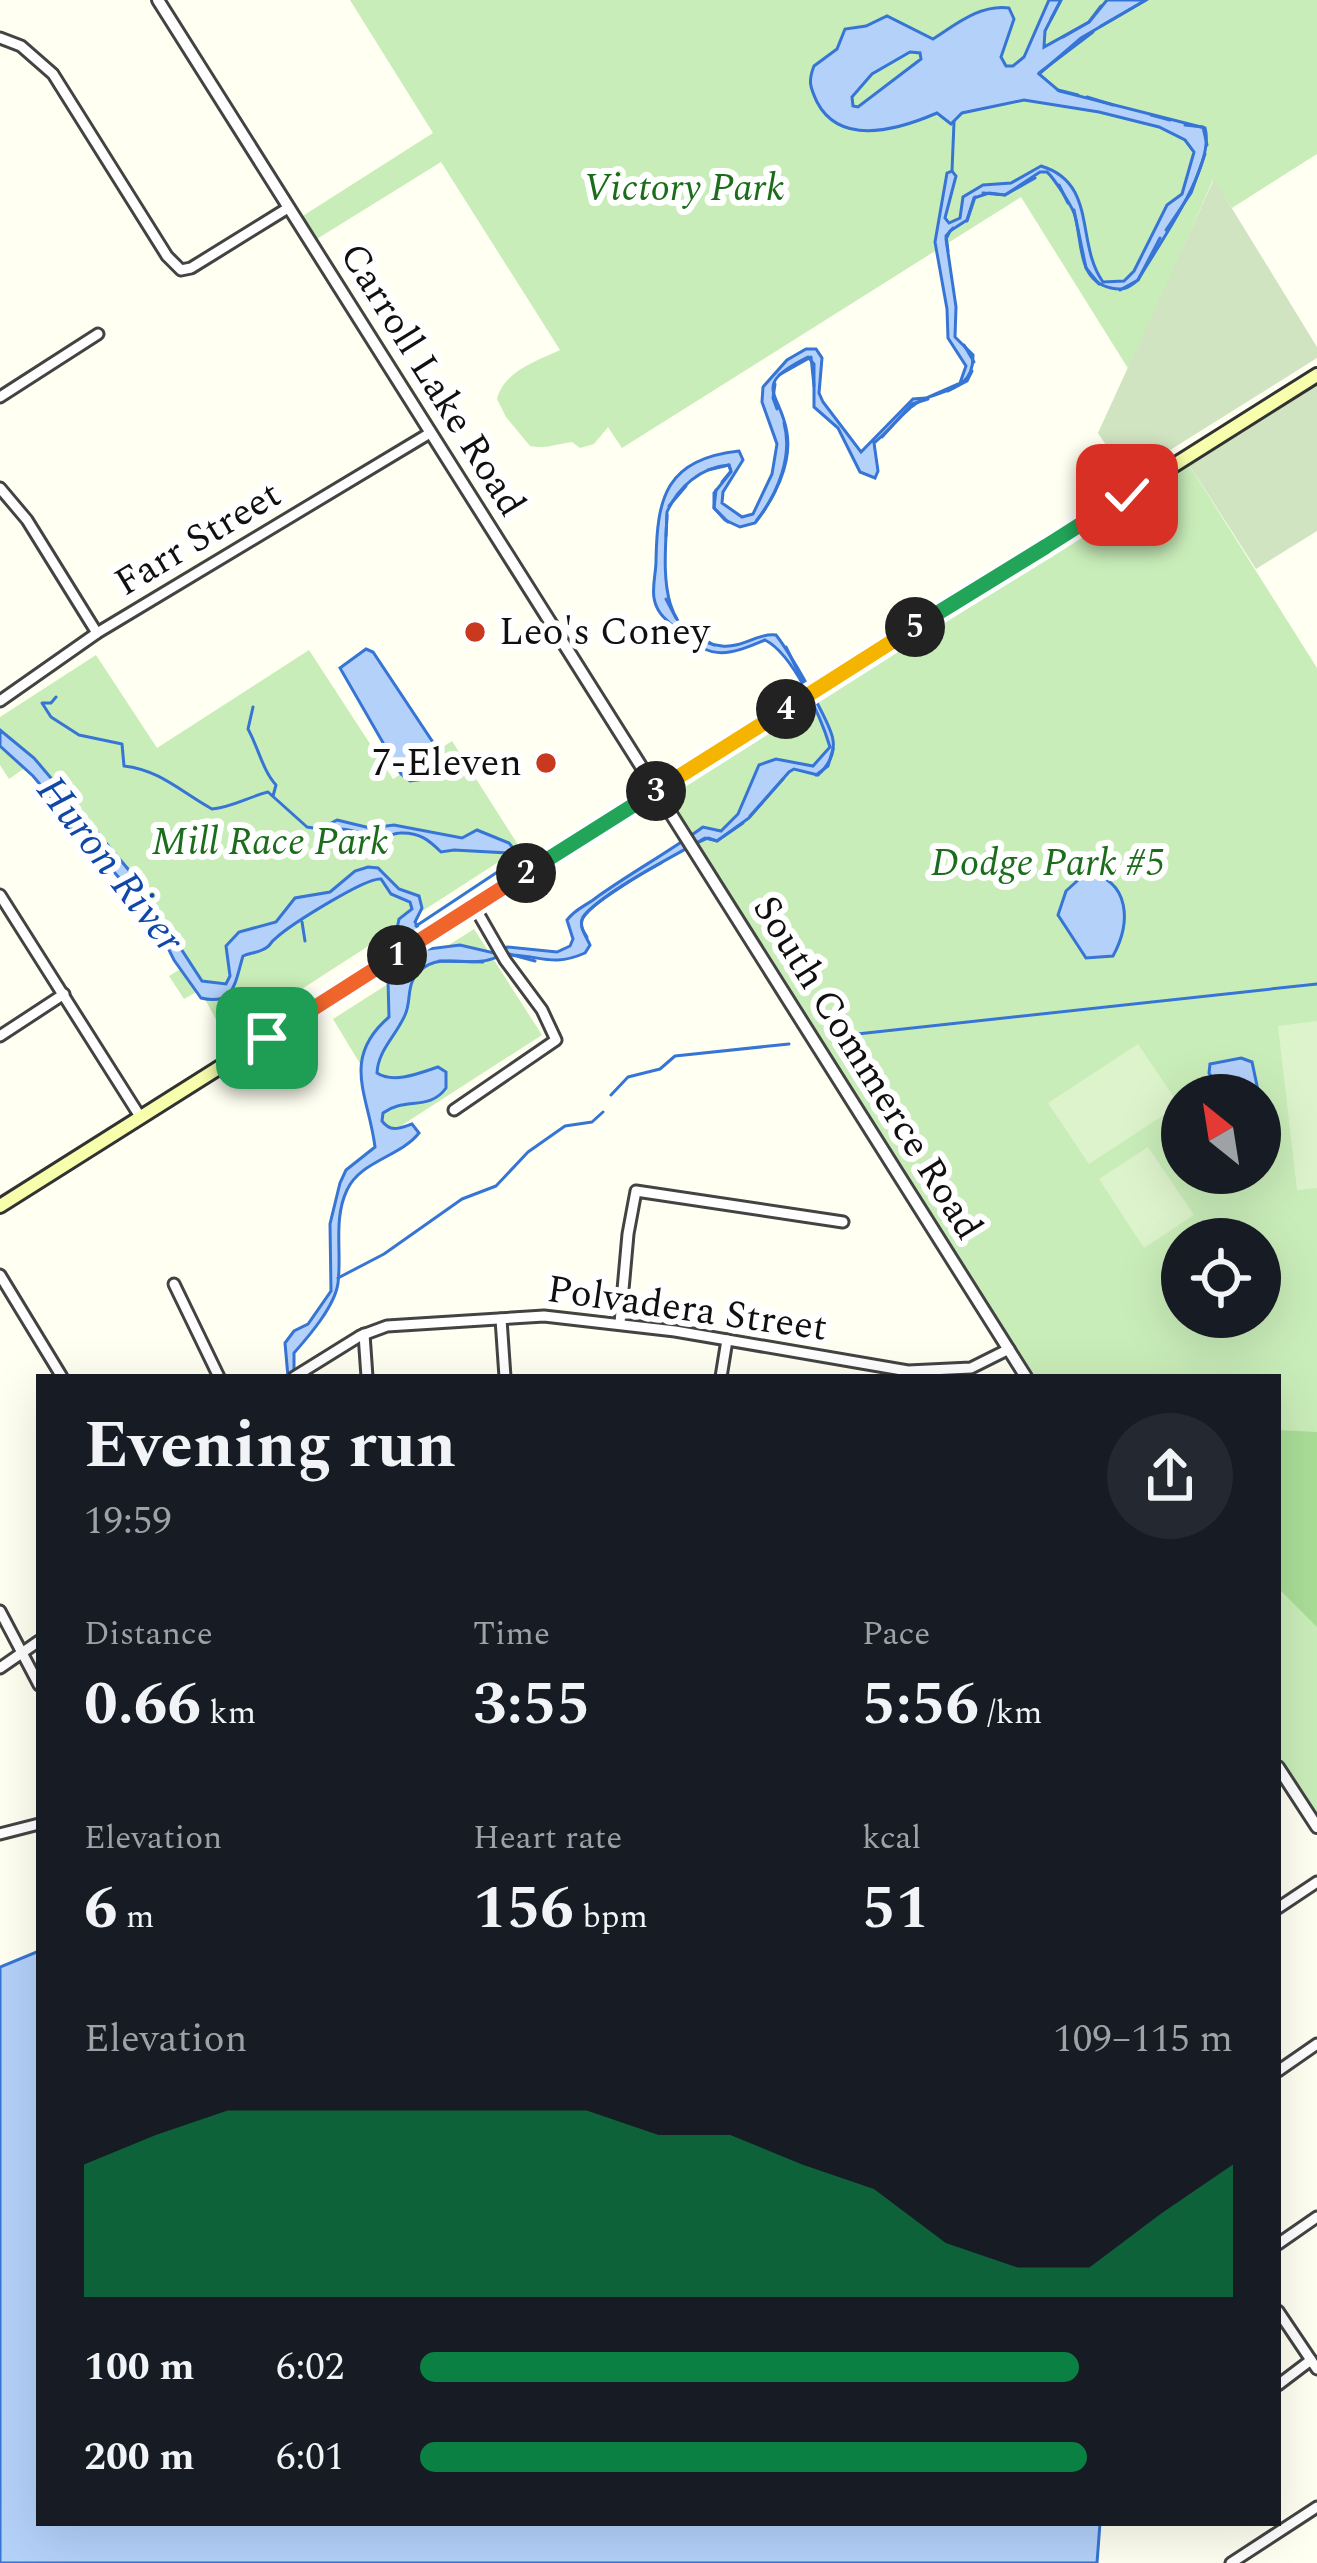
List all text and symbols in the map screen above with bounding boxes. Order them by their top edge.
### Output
park label: Victory Park [584,159,784,218]
street label: Carroll Lake Road [324,232,540,528]
pin [1076,444,1178,546]
icon: check [1094,462,1160,528]
street label: Farr Street [103,466,293,612]
pin: 5 [885,597,945,657]
text: 5 [906,602,924,652]
place label: Leo's Coney [499,603,711,662]
marker: Leo's Coney [462,619,488,645]
pin: 4 [756,679,816,739]
text: 4 [777,684,795,734]
place label: 7-Eleven [372,734,522,793]
marker: 7-Eleven [533,750,559,776]
pin: 3 [626,761,686,821]
water label: Huron River [20,763,200,968]
text: 3 [647,766,665,816]
park label: Mill Race Park [152,813,388,872]
park label: Dodge Park #5 [931,834,1165,893]
pin: 2 [496,843,556,903]
text: 2 [517,848,535,898]
street label: South Commerce Road [737,884,997,1252]
pin: 1 [367,925,427,985]
text: 1 [388,930,406,980]
pin [216,987,318,1089]
icon: arrive [234,1005,300,1071]
north arrow [1161,1074,1281,1194]
map controls [1161,1074,1281,1338]
button: locate [1161,1218,1281,1338]
street label: Polvadera Street [543,1260,831,1358]
text: Evening run [84,1396,456,1497]
button: share [1107,1413,1233,1539]
text: 19:59 [84,1492,172,1551]
text: Distance [84,1609,213,1659]
text: Time [473,1609,550,1659]
text: Pace [862,1609,930,1659]
text: 0.66 [84,1659,201,1751]
text: 3:55 [473,1659,590,1751]
text: 5:56 [862,1659,979,1751]
text: km [201,1688,256,1738]
text: /km [979,1688,1042,1738]
text: Elevation [84,1813,222,1863]
text: Heart rate [473,1813,622,1863]
text: kcal [862,1813,921,1863]
text: 6 [84,1863,118,1955]
text: 156 [473,1863,574,1955]
text: 51 [862,1863,929,1955]
text: m [118,1892,154,1942]
text: bpm [574,1892,648,1942]
text: Elevation [84,2010,247,2069]
text: 109–115 m [1053,2010,1233,2069]
text: 100 m [84,2338,195,2397]
text: 6:02 [276,2338,344,2397]
text: 200 m [84,2428,195,2487]
text: 6:01 [276,2428,344,2487]

